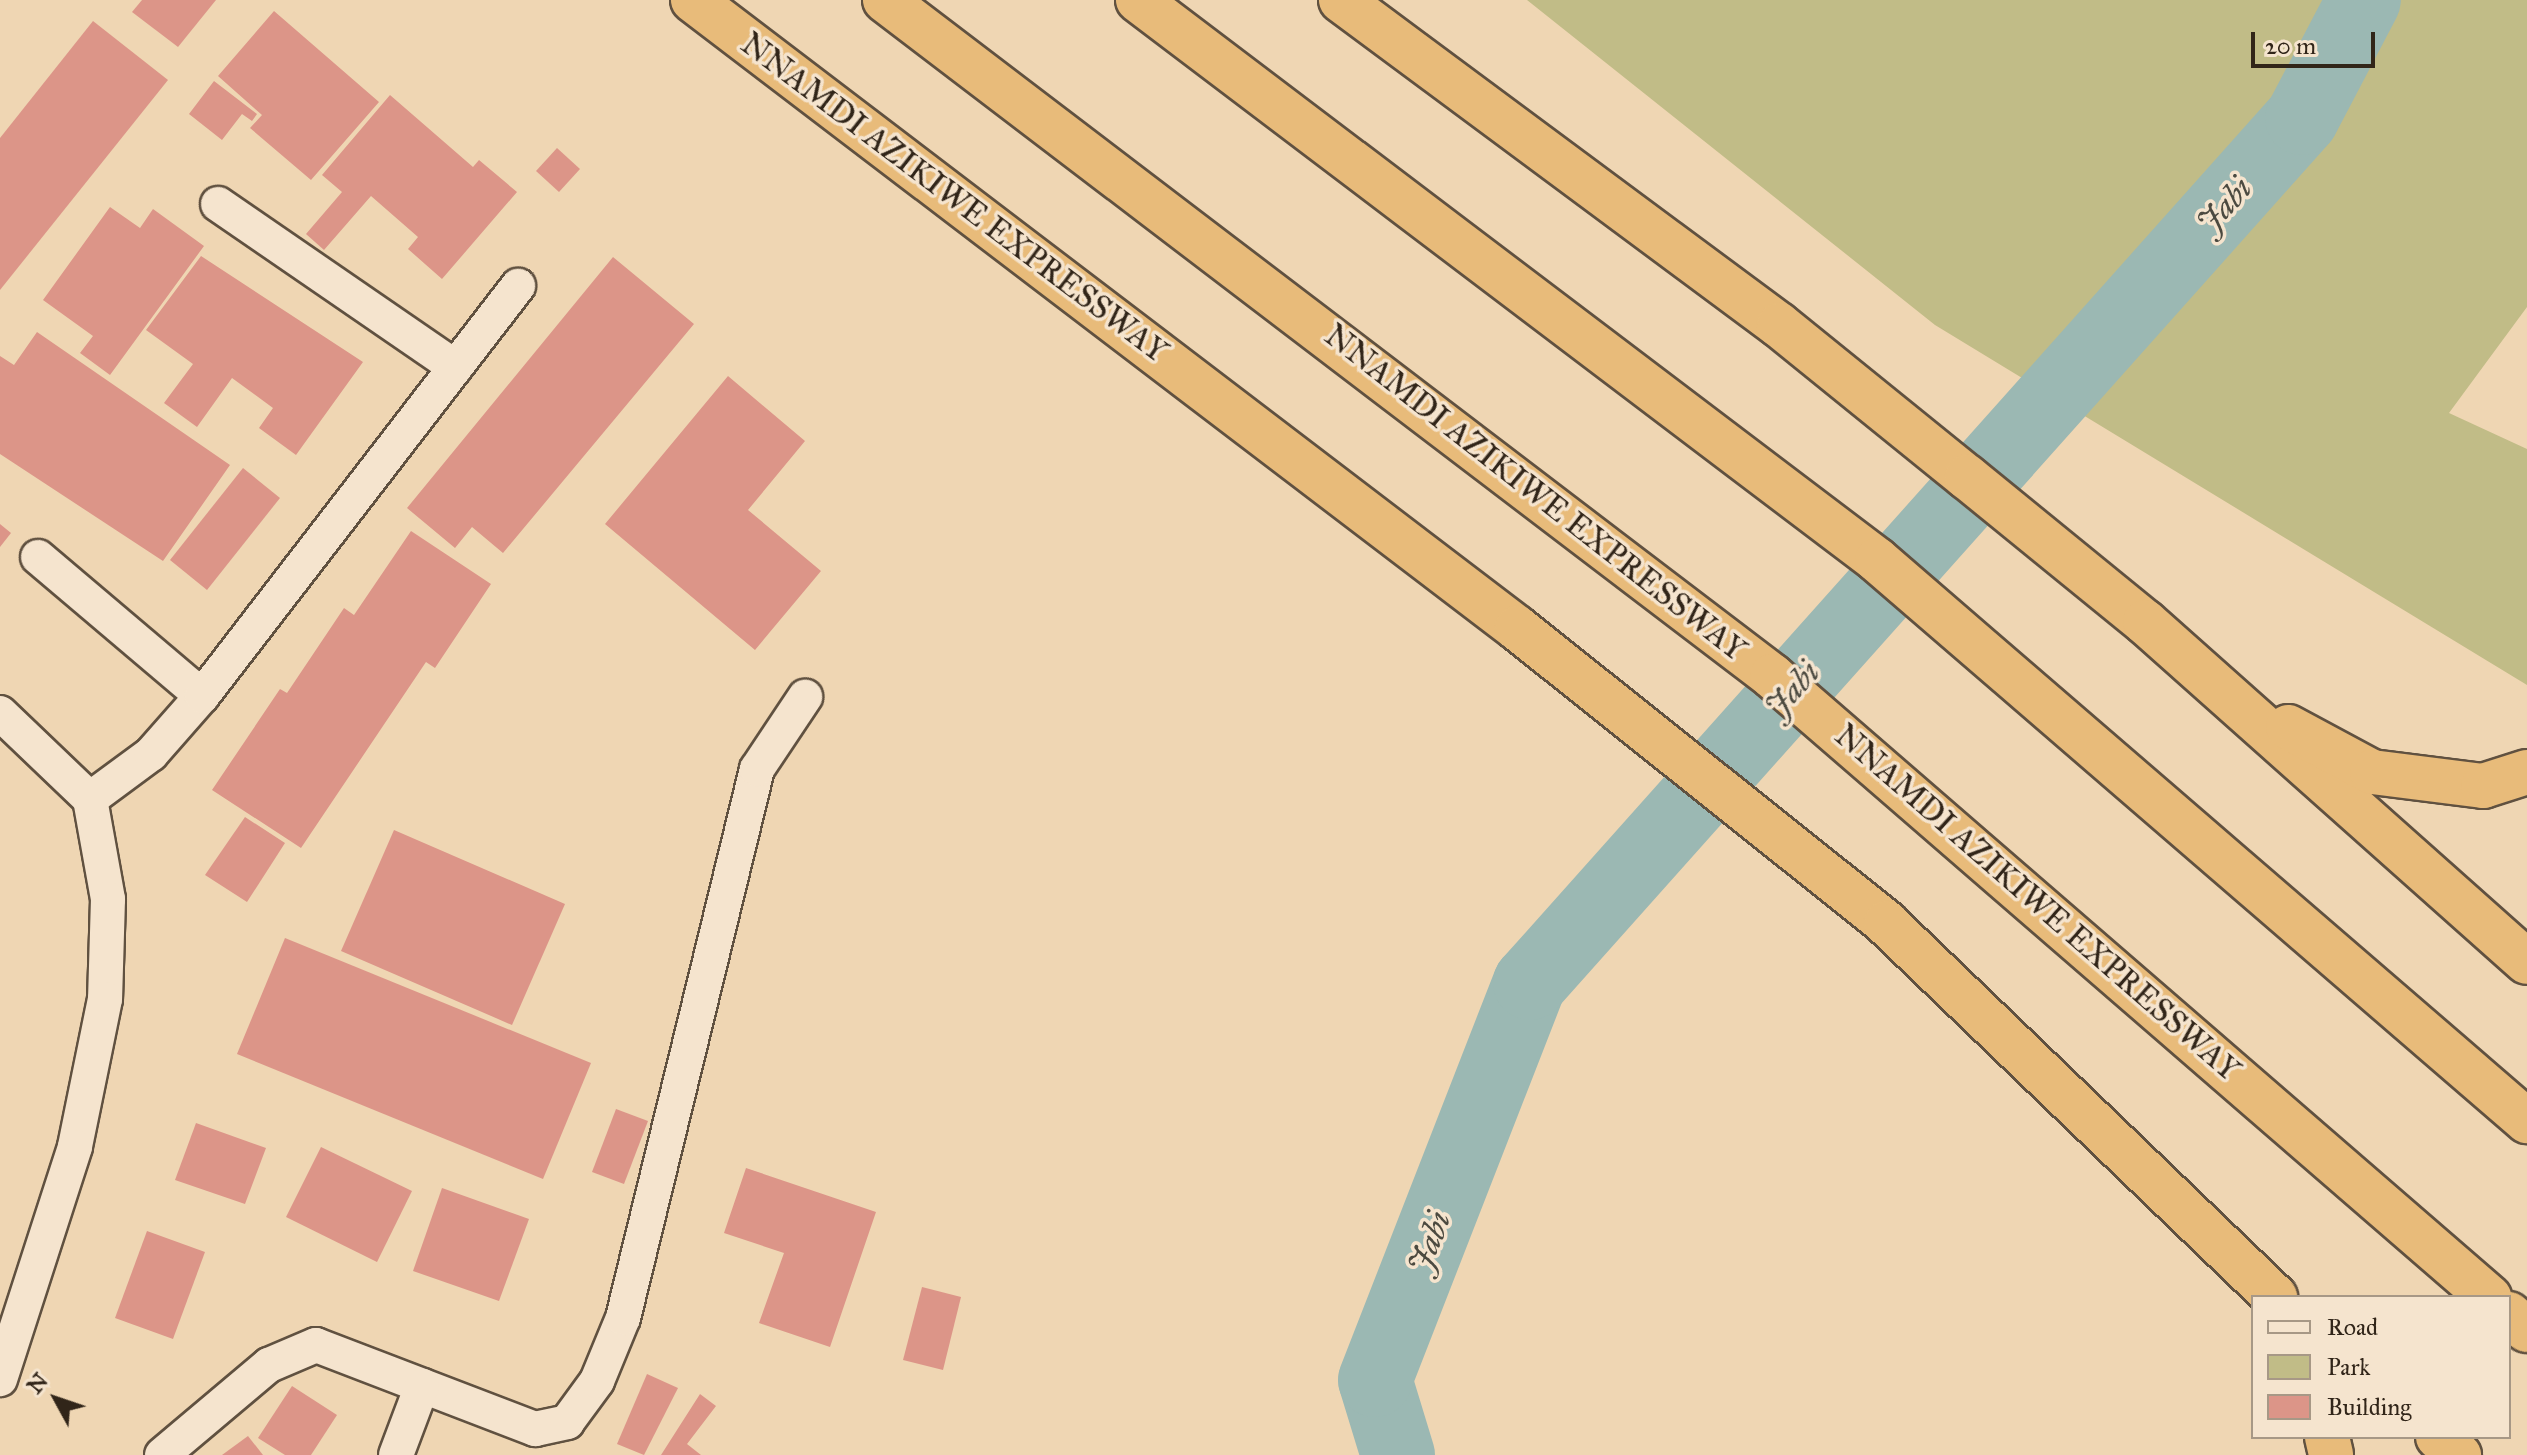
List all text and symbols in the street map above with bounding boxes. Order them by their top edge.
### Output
scale bar [2255,16,2379,66]
street label: NNAMDI AZIKIWE EXPRESSWAY [733,25,1175,371]
text: 20 m [2265,31,2316,61]
water label: Jabi [2188,168,2260,242]
street label: NNAMDI AZIKIWE EXPRESSWAY [1317,316,1753,670]
water label: Jabi [1756,652,1828,726]
street label: NNAMDI AZIKIWE EXPRESSWAY [1827,717,2247,1089]
water label: Jabi [1399,1205,1459,1279]
legend [2251,1295,2511,1439]
text: Road [2327,1312,2378,1342]
text: Park [2327,1352,2370,1382]
north arrow [16,1359,96,1439]
text: N [21,1367,54,1399]
text: Building [2327,1392,2412,1422]

